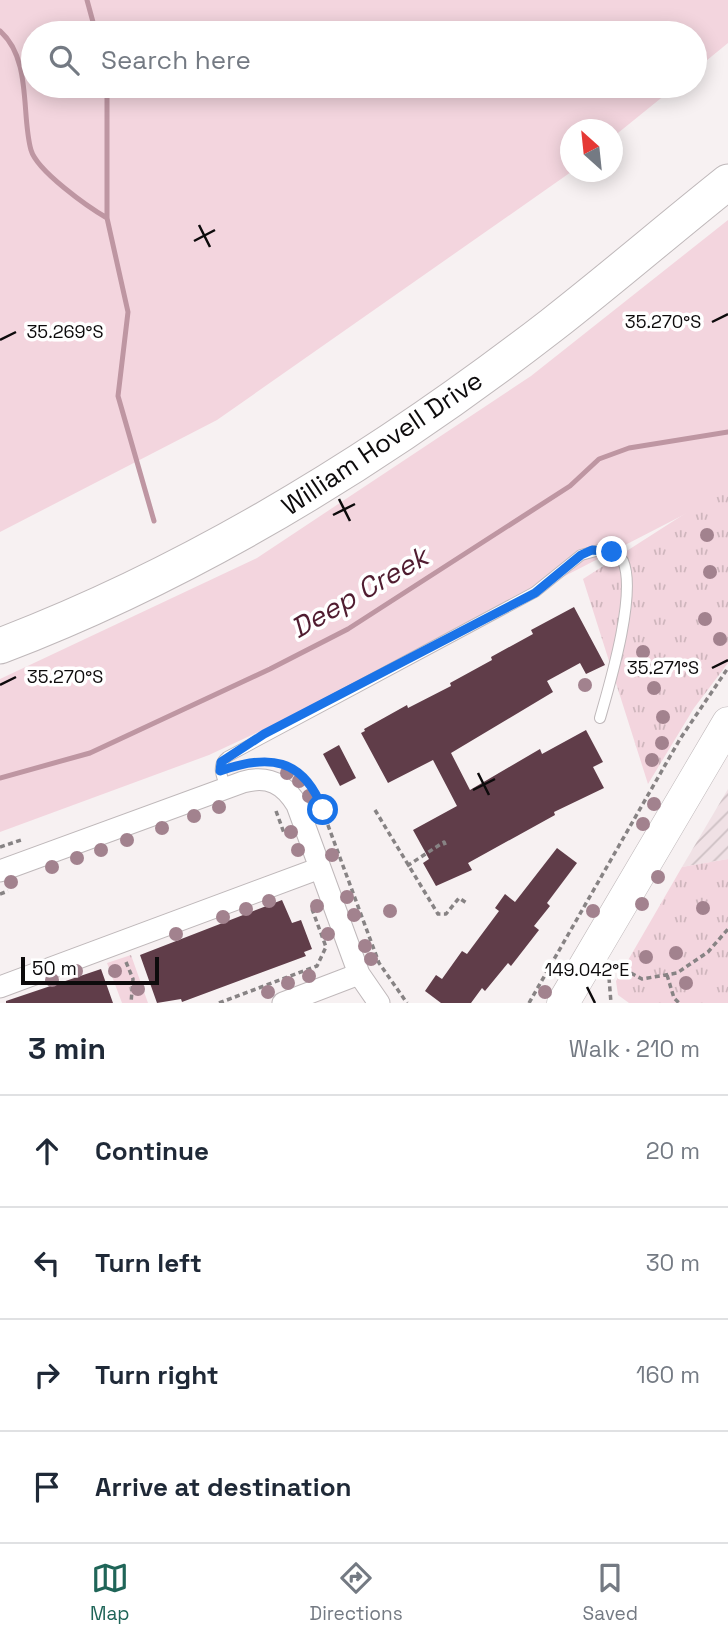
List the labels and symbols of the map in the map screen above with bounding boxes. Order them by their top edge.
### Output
north arrow [560,119,623,182]
text: 35.270°S [625,310,701,333]
text: 35.269°S [27,320,104,343]
street label: William Hovell Drive [275,363,489,523]
route end [596,536,627,567]
water label: Deep Creek [284,537,437,646]
text: 35.271°S [627,656,699,679]
text: 35.270°S [27,665,103,688]
route start [307,794,338,825]
scale bar [21,954,159,986]
text: 149.042°E [545,958,629,981]

